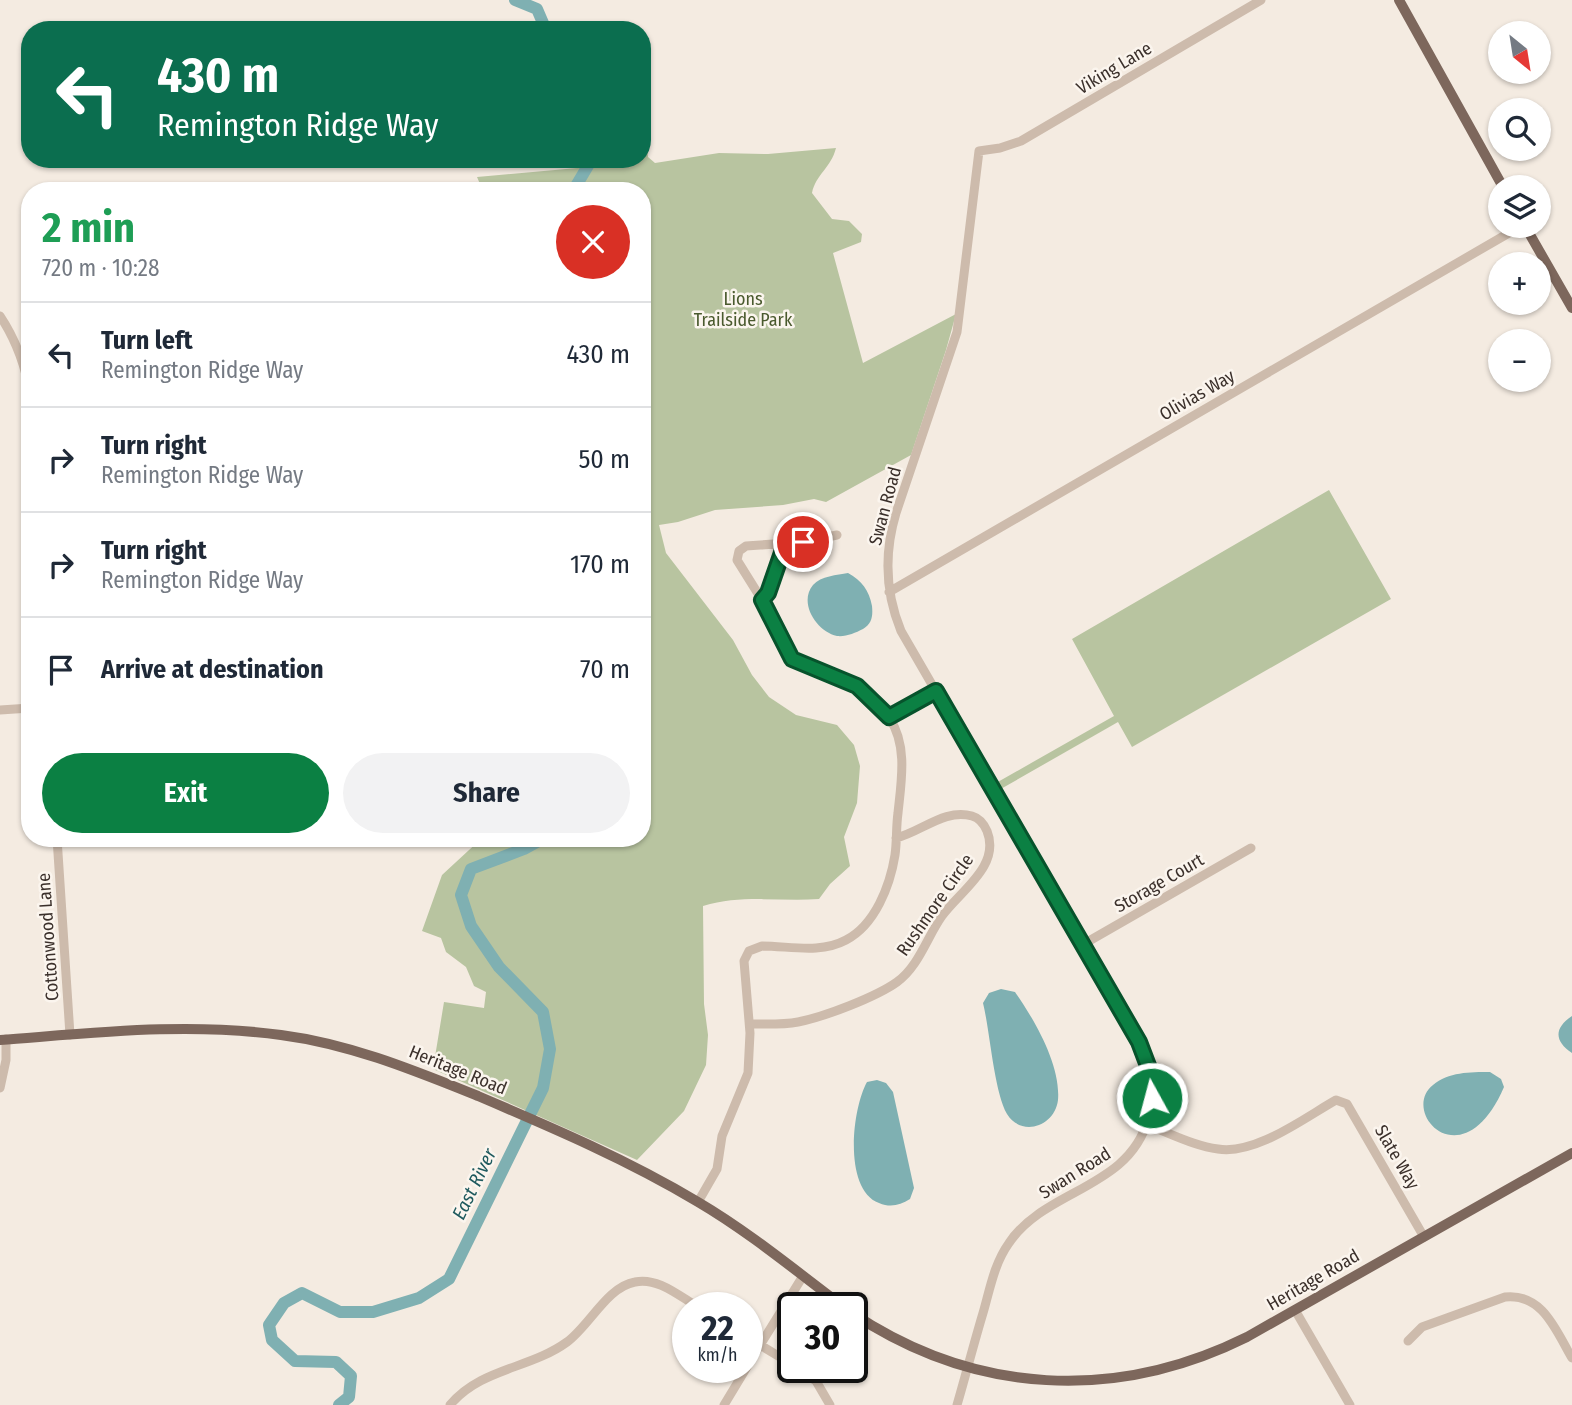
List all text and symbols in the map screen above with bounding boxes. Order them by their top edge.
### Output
north arrow [1488,21,1550,84]
map controls [1488,21,1551,392]
street label: Viking Lane [1072,37,1156,99]
text: 430 m [157,46,279,105]
icon: left [42,49,133,140]
button: search [1488,98,1551,161]
text: Remington Ridge Way [157,106,439,144]
button: layers [1488,175,1551,238]
text: 2 min [42,203,135,253]
button: close [556,205,630,279]
button: + [1488,252,1551,315]
text: 720 m · 10:28 [42,254,159,282]
park label: Lions Trailside Park [694,288,793,331]
text: Turn left [101,325,193,356]
button: − [1488,329,1551,392]
icon: left [42,336,80,374]
text: 430 m [566,339,630,370]
text: Remington Ridge Way [101,356,303,384]
street label: Olivias Way [1155,365,1239,425]
text: Turn right [101,430,207,461]
icon: right [42,441,80,479]
text: 50 m [578,444,630,475]
text: Remington Ridge Way [101,461,303,489]
street label: Swan Road [864,464,906,548]
pin [773,512,833,572]
icon: arrive [784,523,822,561]
text: Turn right [101,535,207,566]
icon: right [42,546,80,584]
text: 170 m [570,549,630,580]
text: Remington Ridge Way [101,566,303,594]
icon: arrive [42,651,80,689]
text: Arrive at destination [101,654,324,685]
text: 70 m [580,654,630,685]
button: Exit [42,753,329,833]
button: Share [343,753,630,833]
street label: Storage Court [1110,849,1208,917]
street label: Rushmore Circle [892,850,978,960]
street label: Cottonwood Lane [33,872,63,1002]
street label: Heritage Road [406,1040,510,1100]
position arrow [1115,1061,1189,1135]
street label: Slate Way [1370,1121,1424,1193]
street label: Swan Road [1035,1142,1115,1204]
water label: East River [447,1143,502,1223]
street label: Heritage Road [1263,1245,1363,1315]
speed limit sign: 30 [777,1292,868,1383]
text: 22 [701,1307,734,1349]
text: km/h [697,1344,738,1366]

